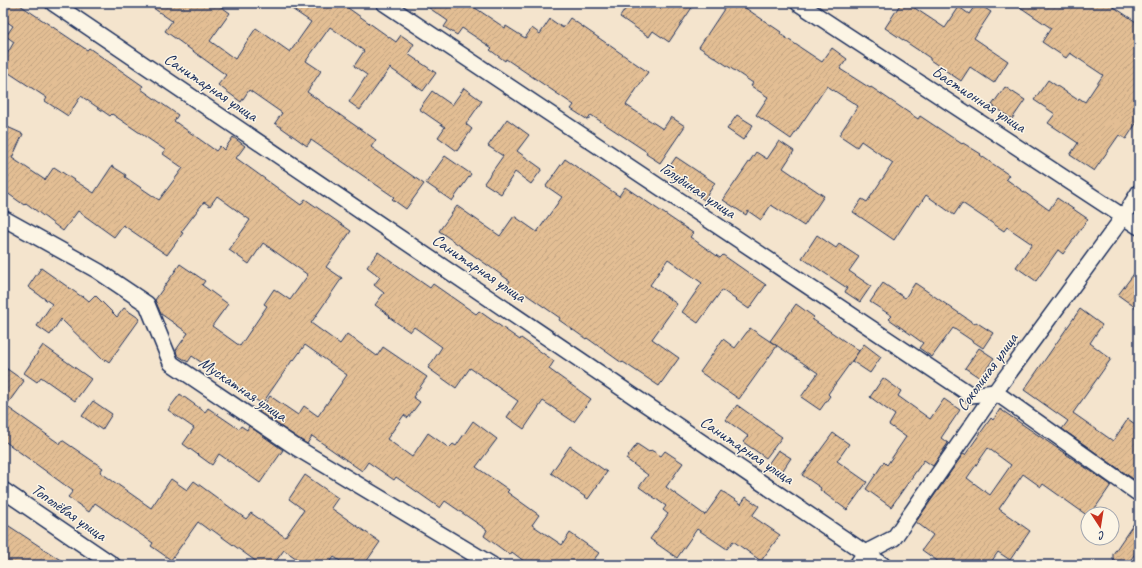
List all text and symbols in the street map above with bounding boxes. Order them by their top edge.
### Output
street label: Санитарная улица [160,48,263,127]
street label: Бастионная улица [928,61,1031,138]
street label: Голубиная улица [656,157,741,224]
street label: Санитарная улица [428,229,531,308]
street label: Соколиная улица [952,328,1023,415]
street label: Мускатная улица [195,352,292,427]
street label: Санитарная улица [696,411,799,490]
street label: Тополёвая улица [27,478,112,546]
north arrow [1080,506,1120,546]
text: С [1096,528,1106,544]

